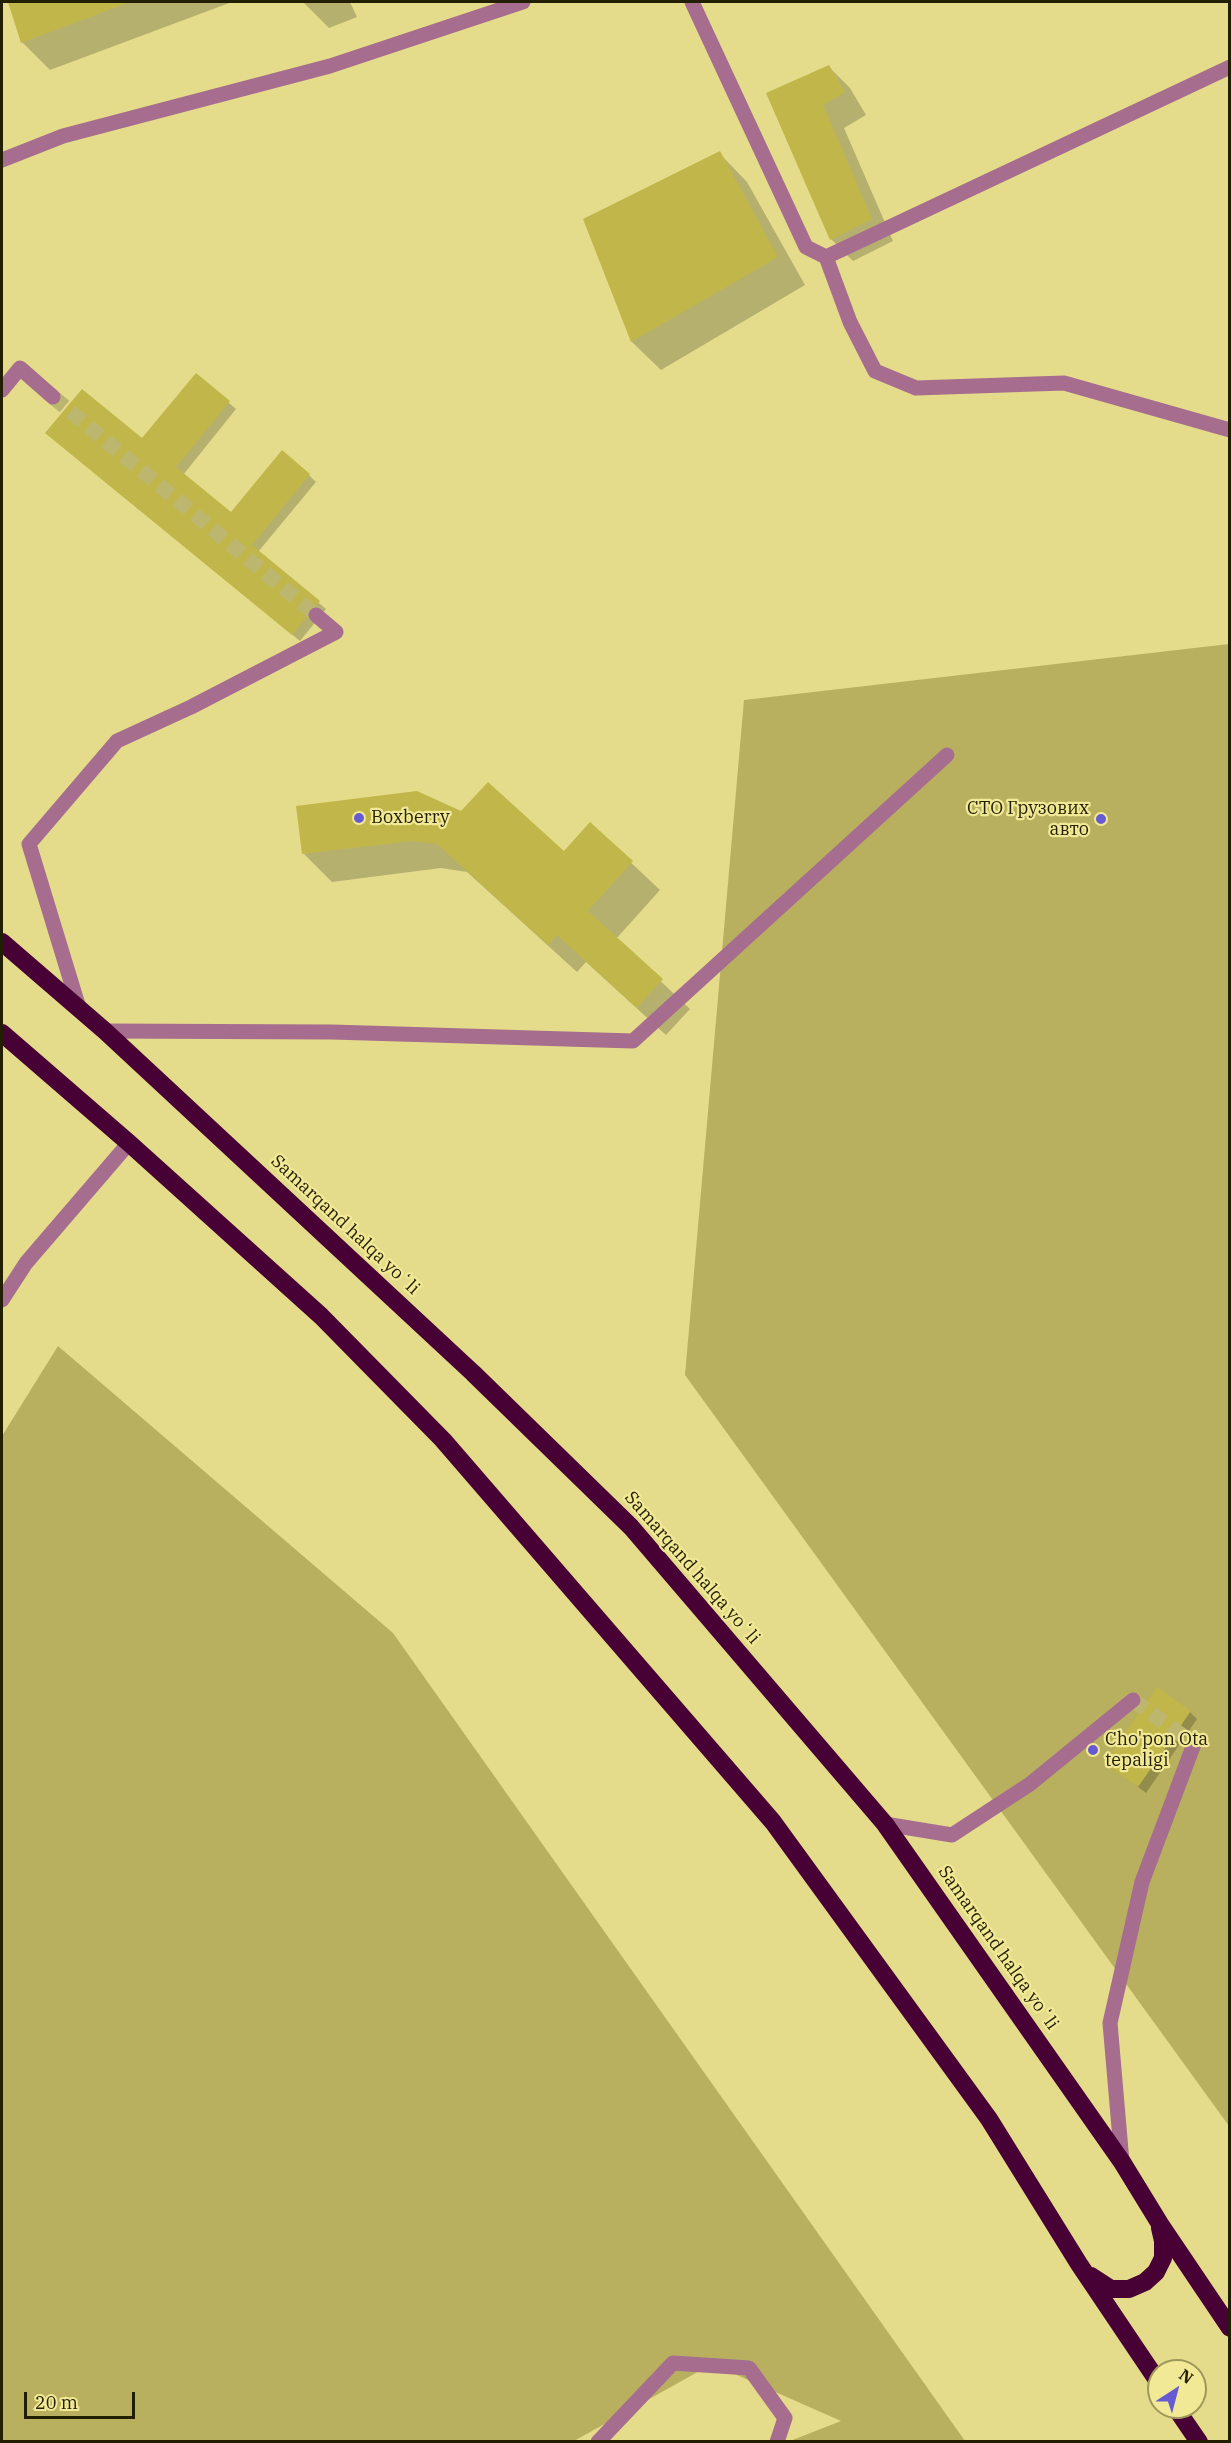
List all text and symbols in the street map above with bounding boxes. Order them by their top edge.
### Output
place label: СТО Грузових авто [967,798,1089,840]
place label: Boxberry [371,807,450,829]
marker: Boxberry [352,811,366,825]
marker: СТО Грузових авто [1094,812,1108,826]
street label: Samarqand halqa yoʻli [266,1151,424,1299]
street label: Samarqand halqa yoʻli [620,1487,764,1649]
place label: Cho'pon Ota tepaligi [1105,1729,1208,1772]
marker: Cho'pon Ota tepaligi [1086,1743,1100,1757]
street label: Samarqand halqa yoʻli [933,1862,1063,2034]
north arrow [1147,2359,1207,2419]
text: N [1175,2364,1197,2388]
scale bar [27,2380,138,2418]
text: 20 m [35,2391,78,2414]

